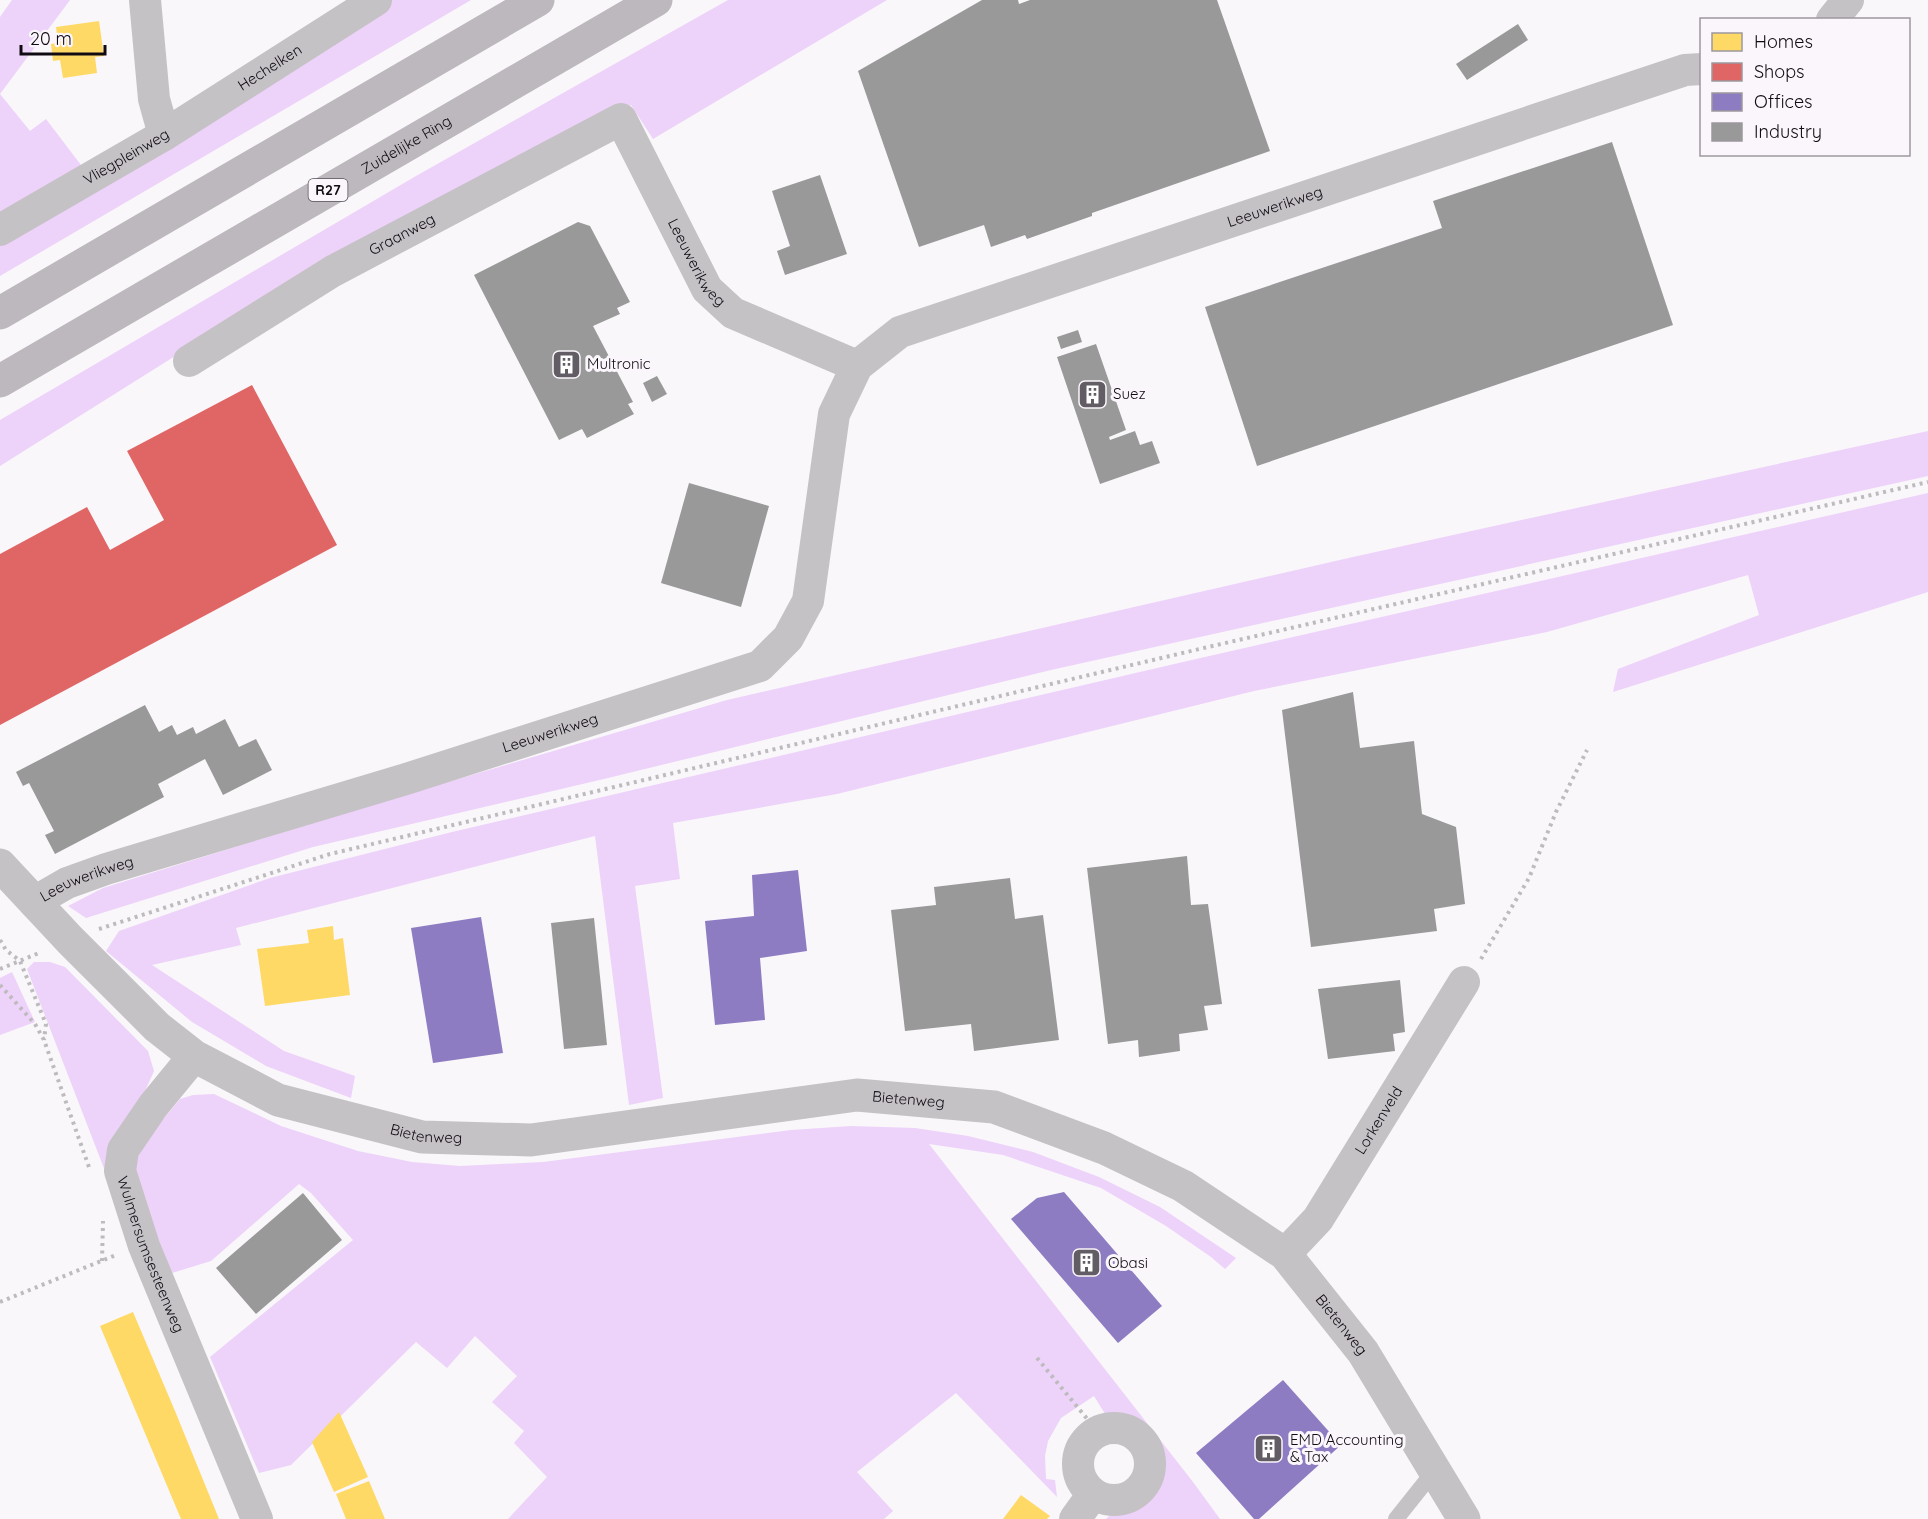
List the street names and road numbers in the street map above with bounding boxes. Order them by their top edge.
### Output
street label: Hechelken [234,40,305,95]
street label: Zuidelijke Ring [358,111,455,178]
street label: Vliegpleinweg [80,124,173,189]
road number: R27 [308,179,348,201]
street label: Leeuwerikweg [1225,182,1325,231]
street label: Graanweg [366,209,438,259]
street label: Leeuwerikweg [664,215,730,310]
street label: Leeuwerikweg [500,708,600,757]
street label: Leeuwerikweg [36,851,136,906]
street label: Lorkenveld [1350,1083,1406,1158]
street label: Bietenweg [872,1086,946,1112]
street label: Bietenweg [388,1119,462,1147]
street label: Wulmersumsesteenweg [113,1174,189,1335]
street label: Bietenweg [1312,1290,1372,1359]

